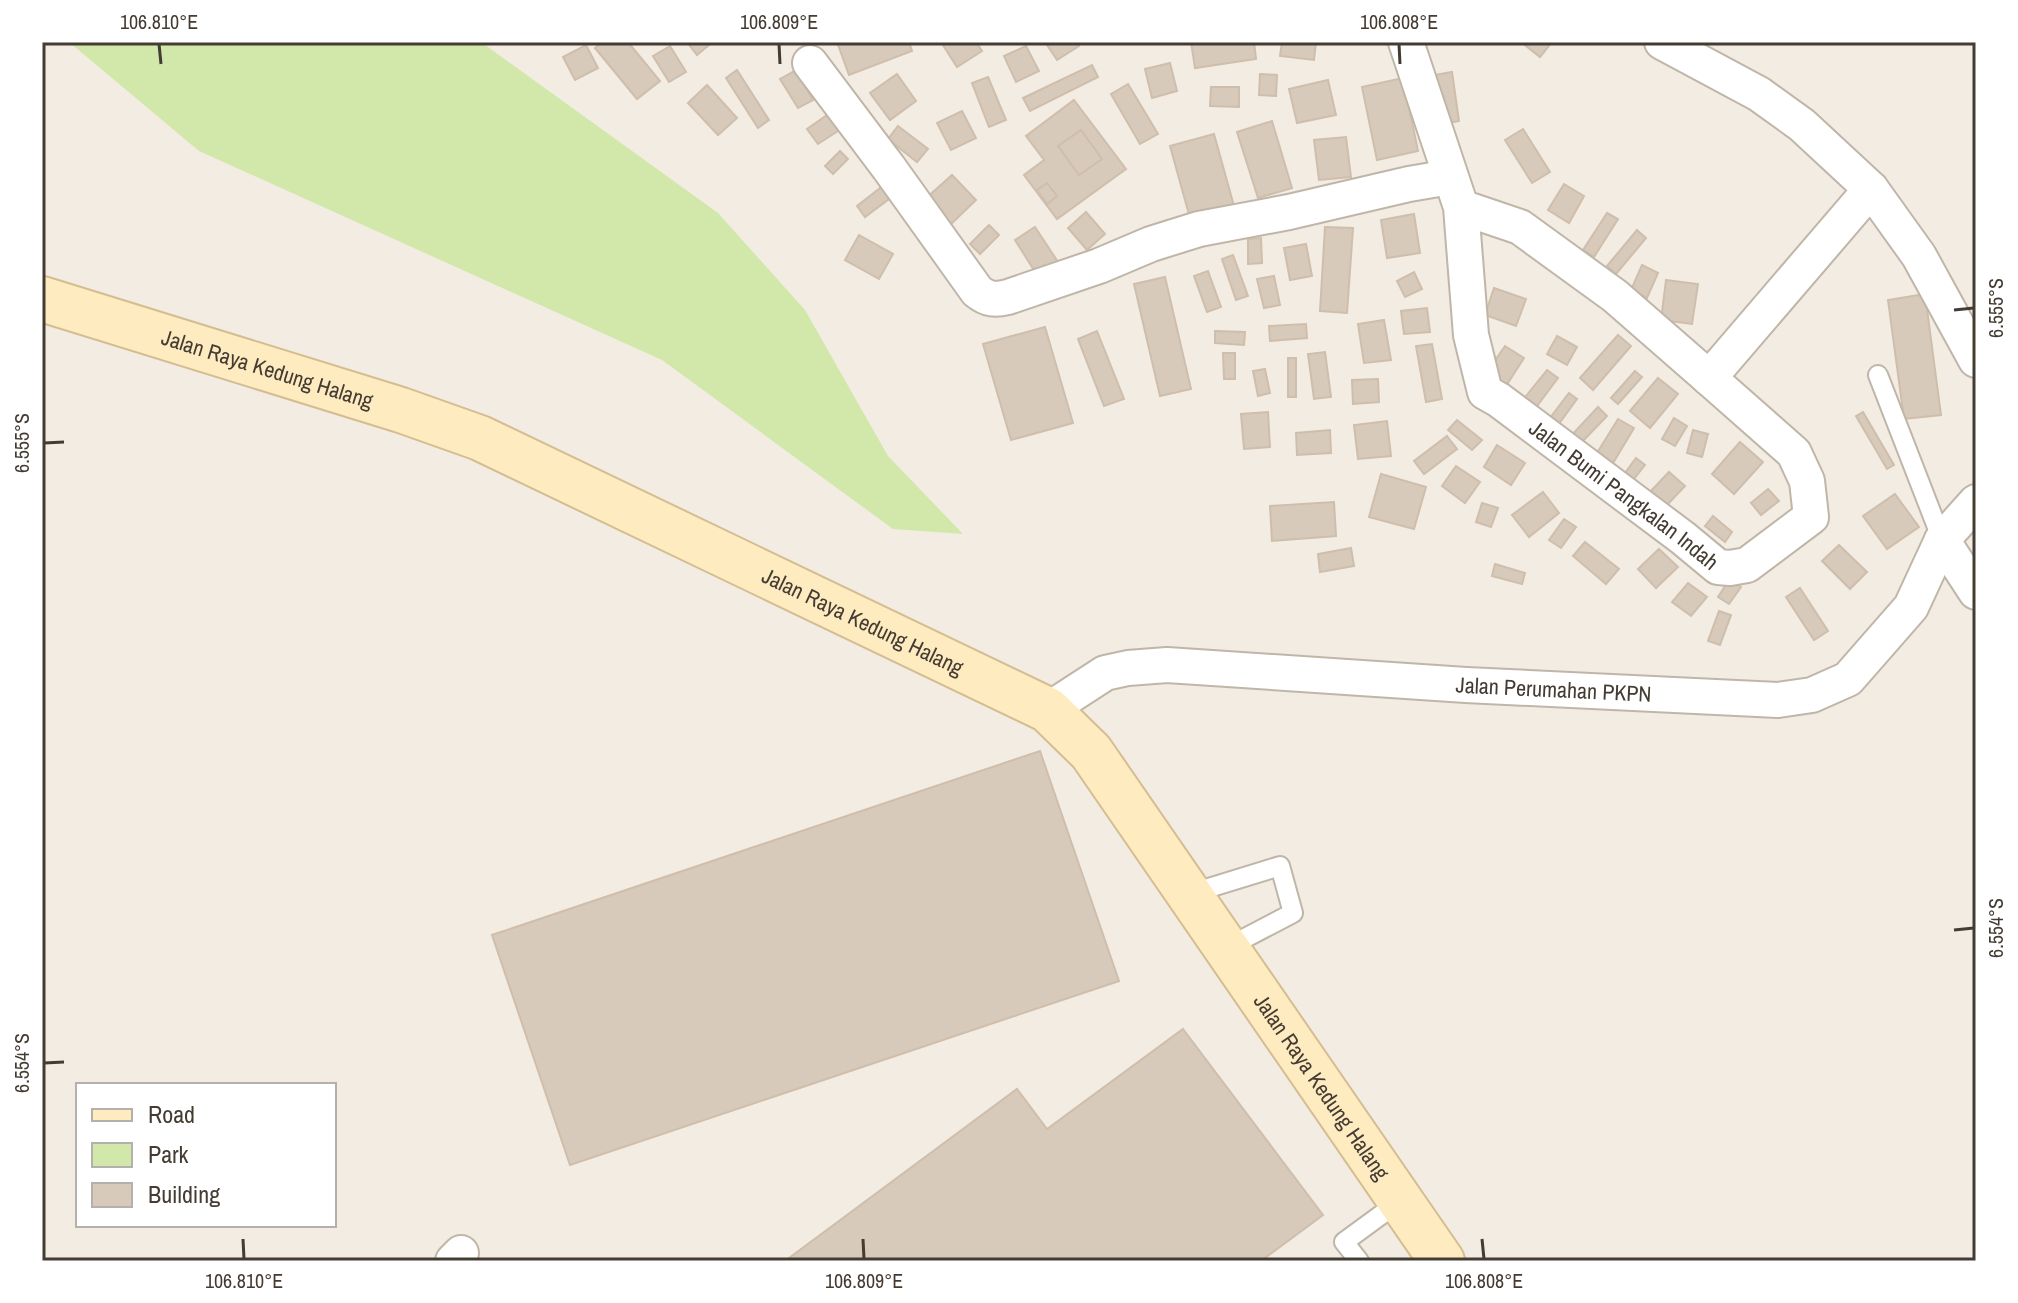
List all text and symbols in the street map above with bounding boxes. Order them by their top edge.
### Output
text: 106.810°E [120,8,198,35]
text: 106.809°E [740,8,818,35]
text: 106.808°E [1360,8,1438,35]
text: 6.555°S [1982,278,2009,338]
street label: Jalan Raya Kedung Halang [158,322,377,416]
text: 6.555°S [8,413,35,473]
street label: Jalan Bumi Pangkalan Indah [1523,413,1725,577]
street label: Jalan Raya Kedung Halang [757,560,968,682]
street label: Jalan Perumahan PKPN [1455,669,1652,709]
text: 6.554°S [1982,898,2009,958]
street label: Jalan Raya Kedung Halang [1247,988,1397,1186]
text: 6.554°S [8,1033,35,1093]
legend [76,1083,336,1227]
text: Road [148,1098,195,1130]
text: Park [148,1138,189,1170]
text: Building [148,1178,220,1210]
text: 106.810°E [205,1267,283,1294]
text: 106.809°E [825,1267,903,1294]
text: 106.808°E [1445,1267,1523,1294]

